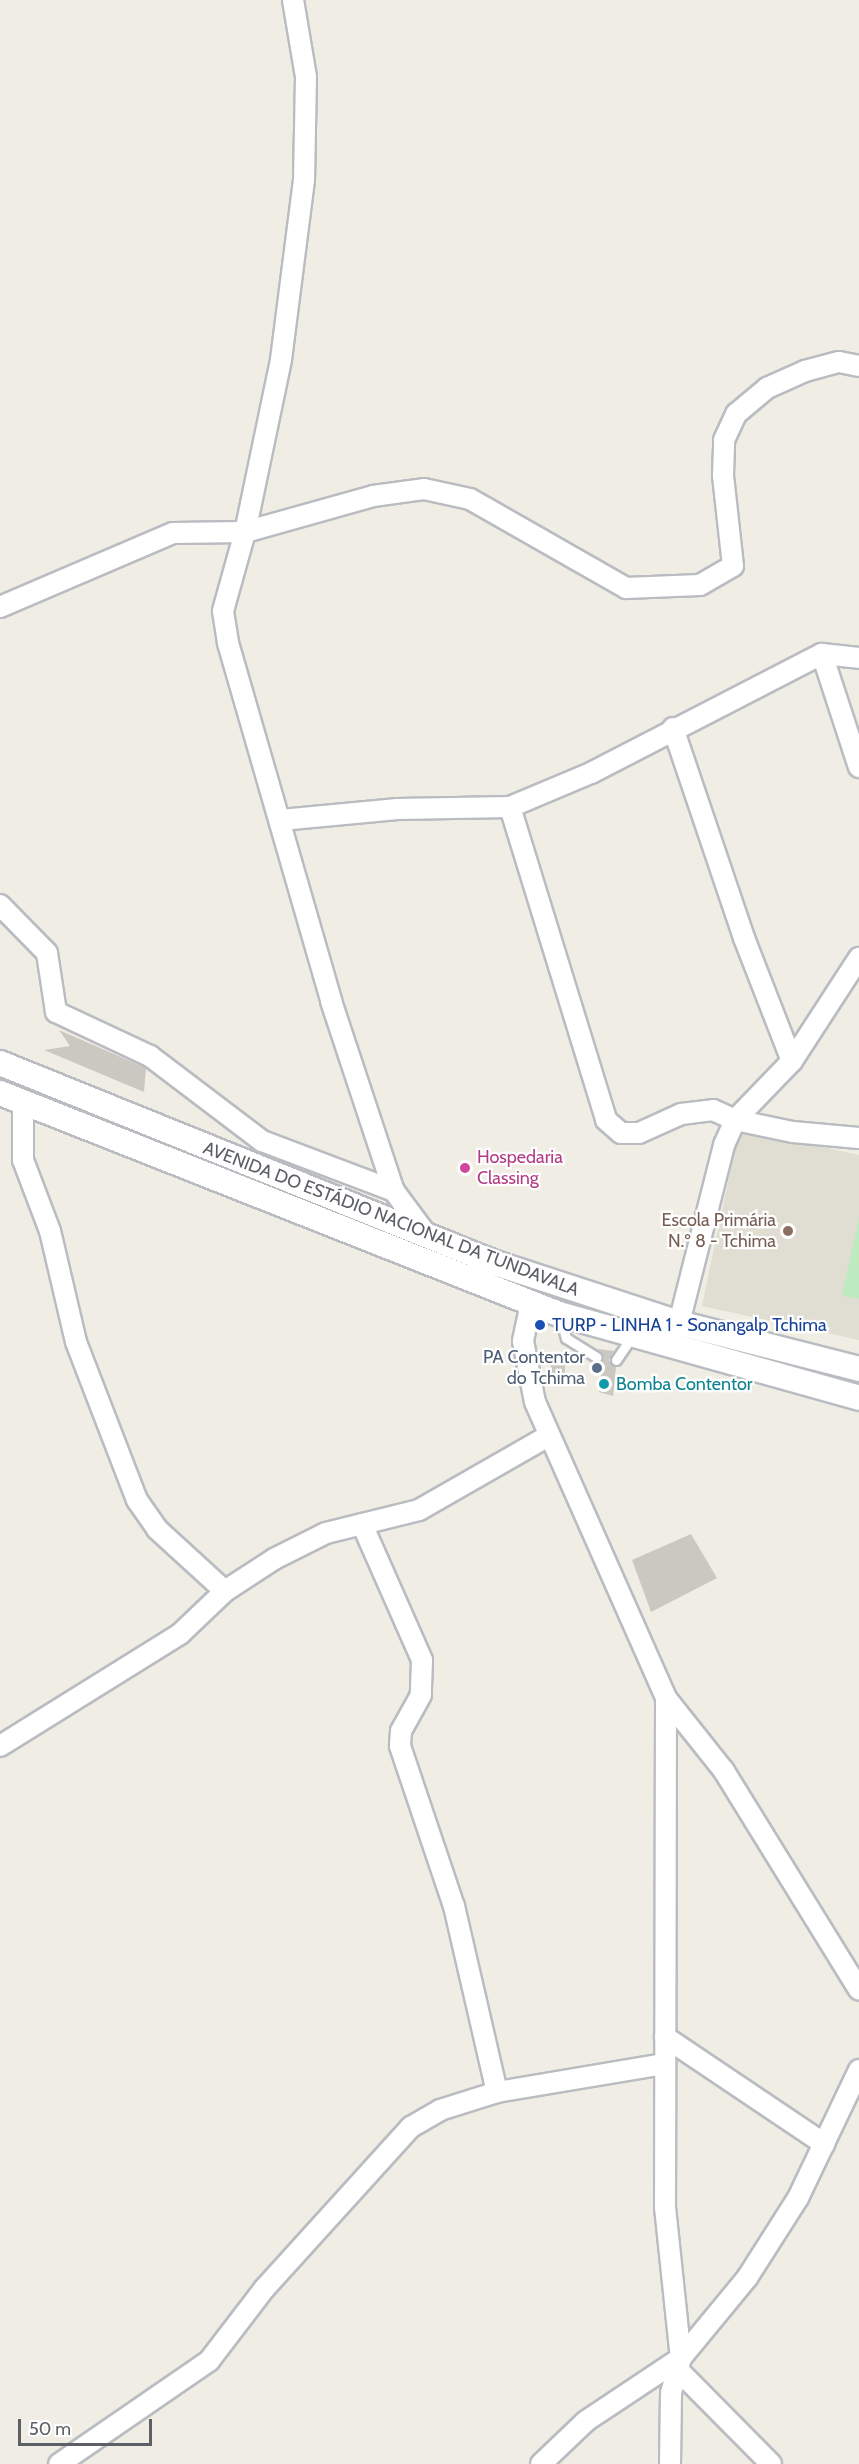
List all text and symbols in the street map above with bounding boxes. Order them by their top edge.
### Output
street label: AVENIDA DO ESTÁDIO NACIONAL DA TUNDAVALA [200,1137,582,1301]
place label: Hospedaria Classing [477,1147,563,1190]
marker: Hospedaria Classing [458,1161,472,1175]
place label: Escola Primária N.º 8 - Tchima [662,1210,776,1252]
marker: Escola Primária N.º 8 - Tchima [781,1224,795,1238]
place label: TURP - LINHA 1 - Sonangalp Tchima [552,1314,827,1336]
marker: TURP - LINHA 1 - Sonangalp Tchima [533,1318,547,1332]
place label: PA Contentor do Tchima [483,1347,585,1390]
marker: PA Contentor do Tchima [590,1361,604,1375]
place label: Bomba Contentor [616,1373,752,1395]
marker: Bomba Contentor [597,1377,611,1391]
scale bar [21,2407,154,2445]
text: 50 m [29,2418,71,2440]

